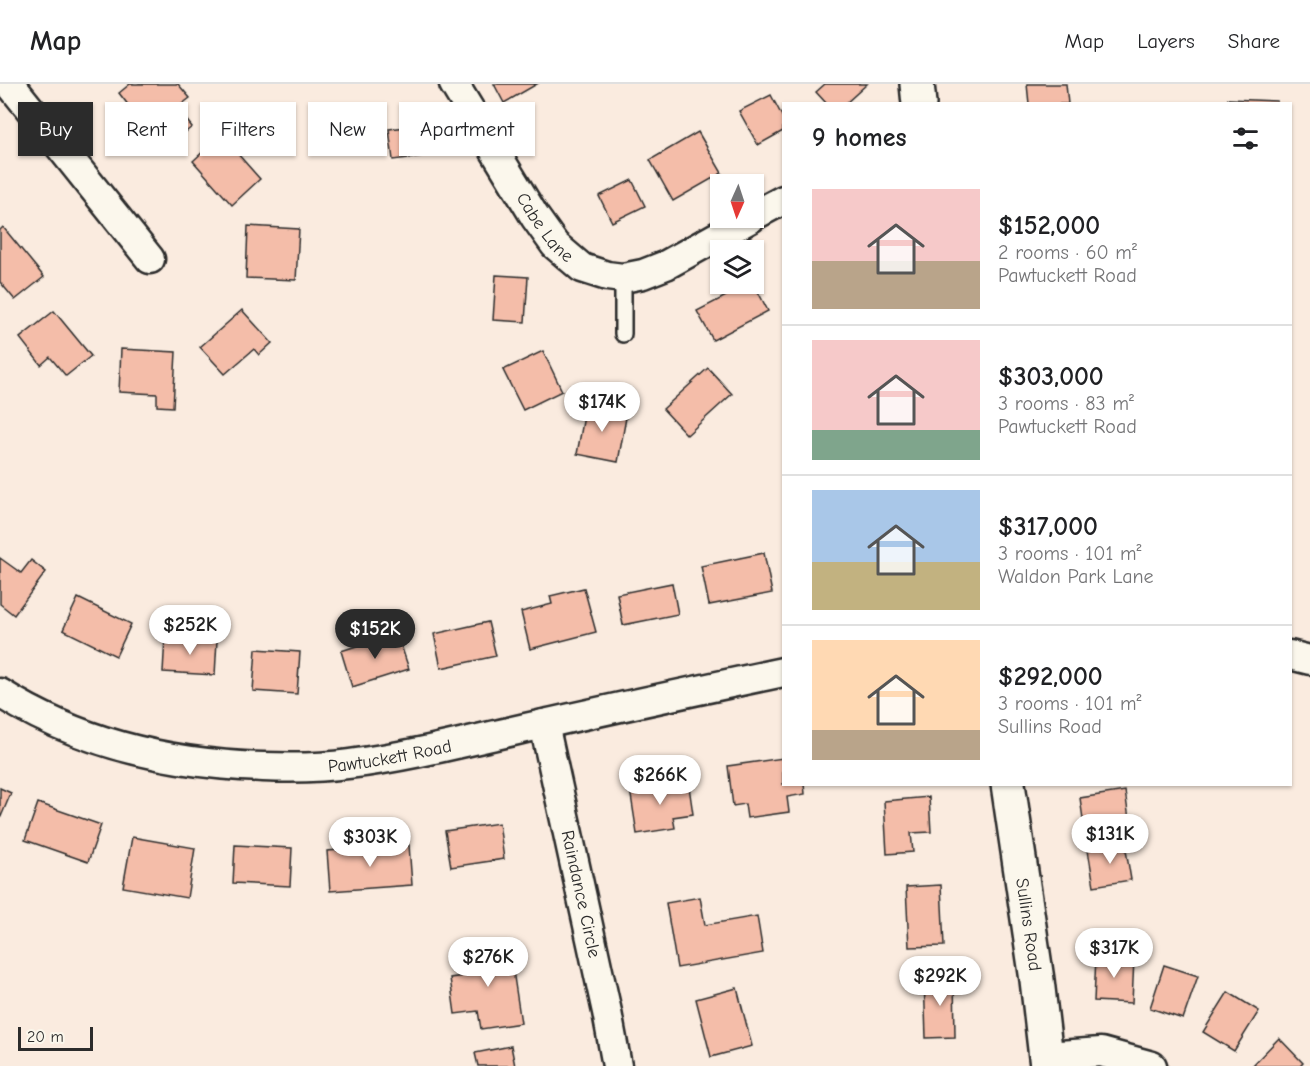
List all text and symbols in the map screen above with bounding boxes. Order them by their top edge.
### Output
text: Map [30,25,81,57]
text: Map [1065,29,1104,53]
text: Layers [1137,29,1195,53]
text: Share [1228,29,1280,53]
chip: Buy [18,102,93,156]
chip: Rent [105,102,188,156]
chip: Filters [200,102,296,156]
chip: New [308,102,387,156]
chip: Apartment [399,102,535,156]
icon: filters [1229,122,1262,155]
text: 9 homes [812,123,907,153]
north arrow [710,174,764,228]
map controls [710,174,764,294]
street label: Cabe Lane [512,189,577,267]
text: $152,000 [998,211,1100,241]
icon: home [860,213,932,285]
button: layers [710,240,764,294]
text: 2 rooms · 60 m² [998,241,1137,264]
text: Pawtuckett Road [998,264,1137,287]
text: $303,000 [998,362,1104,392]
icon: home [860,364,932,436]
pin: $174K [560,382,644,433]
text: $174K [578,390,626,413]
text: 3 rooms · 83 m² [998,392,1134,415]
text: Pawtuckett Road [998,415,1137,438]
text: $317,000 [998,512,1098,542]
icon: home [860,514,932,586]
text: 3 rooms · 101 m² [998,542,1142,565]
text: Waldon Park Lane [998,565,1154,588]
pin: $252K [148,605,232,656]
pin: $152K [333,609,417,660]
text: $252K [163,613,217,636]
text: $152K [349,617,401,640]
text: $292,000 [998,662,1103,692]
icon: home [860,664,932,736]
text: 3 rooms · 101 m² [998,692,1142,715]
text: Sullins Road [998,715,1102,738]
street label: Pawtuckett Road [327,735,454,777]
pin: $266K [618,755,702,806]
text: $266K [633,763,687,786]
pin: $131K [1068,814,1152,865]
pin: $303K [328,817,412,868]
text: $131K [1086,822,1134,845]
text: $303K [343,825,397,848]
street label: Raindance Circle [557,828,605,960]
street label: Sullins Road [1011,877,1046,972]
pin: $317K [1072,928,1156,979]
text: $317K [1089,936,1139,959]
pin: $276K [446,937,530,988]
text: $276K [462,945,514,968]
pin: $292K [898,956,982,1007]
text: $292K [913,964,967,987]
scale bar [18,1024,93,1052]
text: 20 m [27,1028,64,1046]

